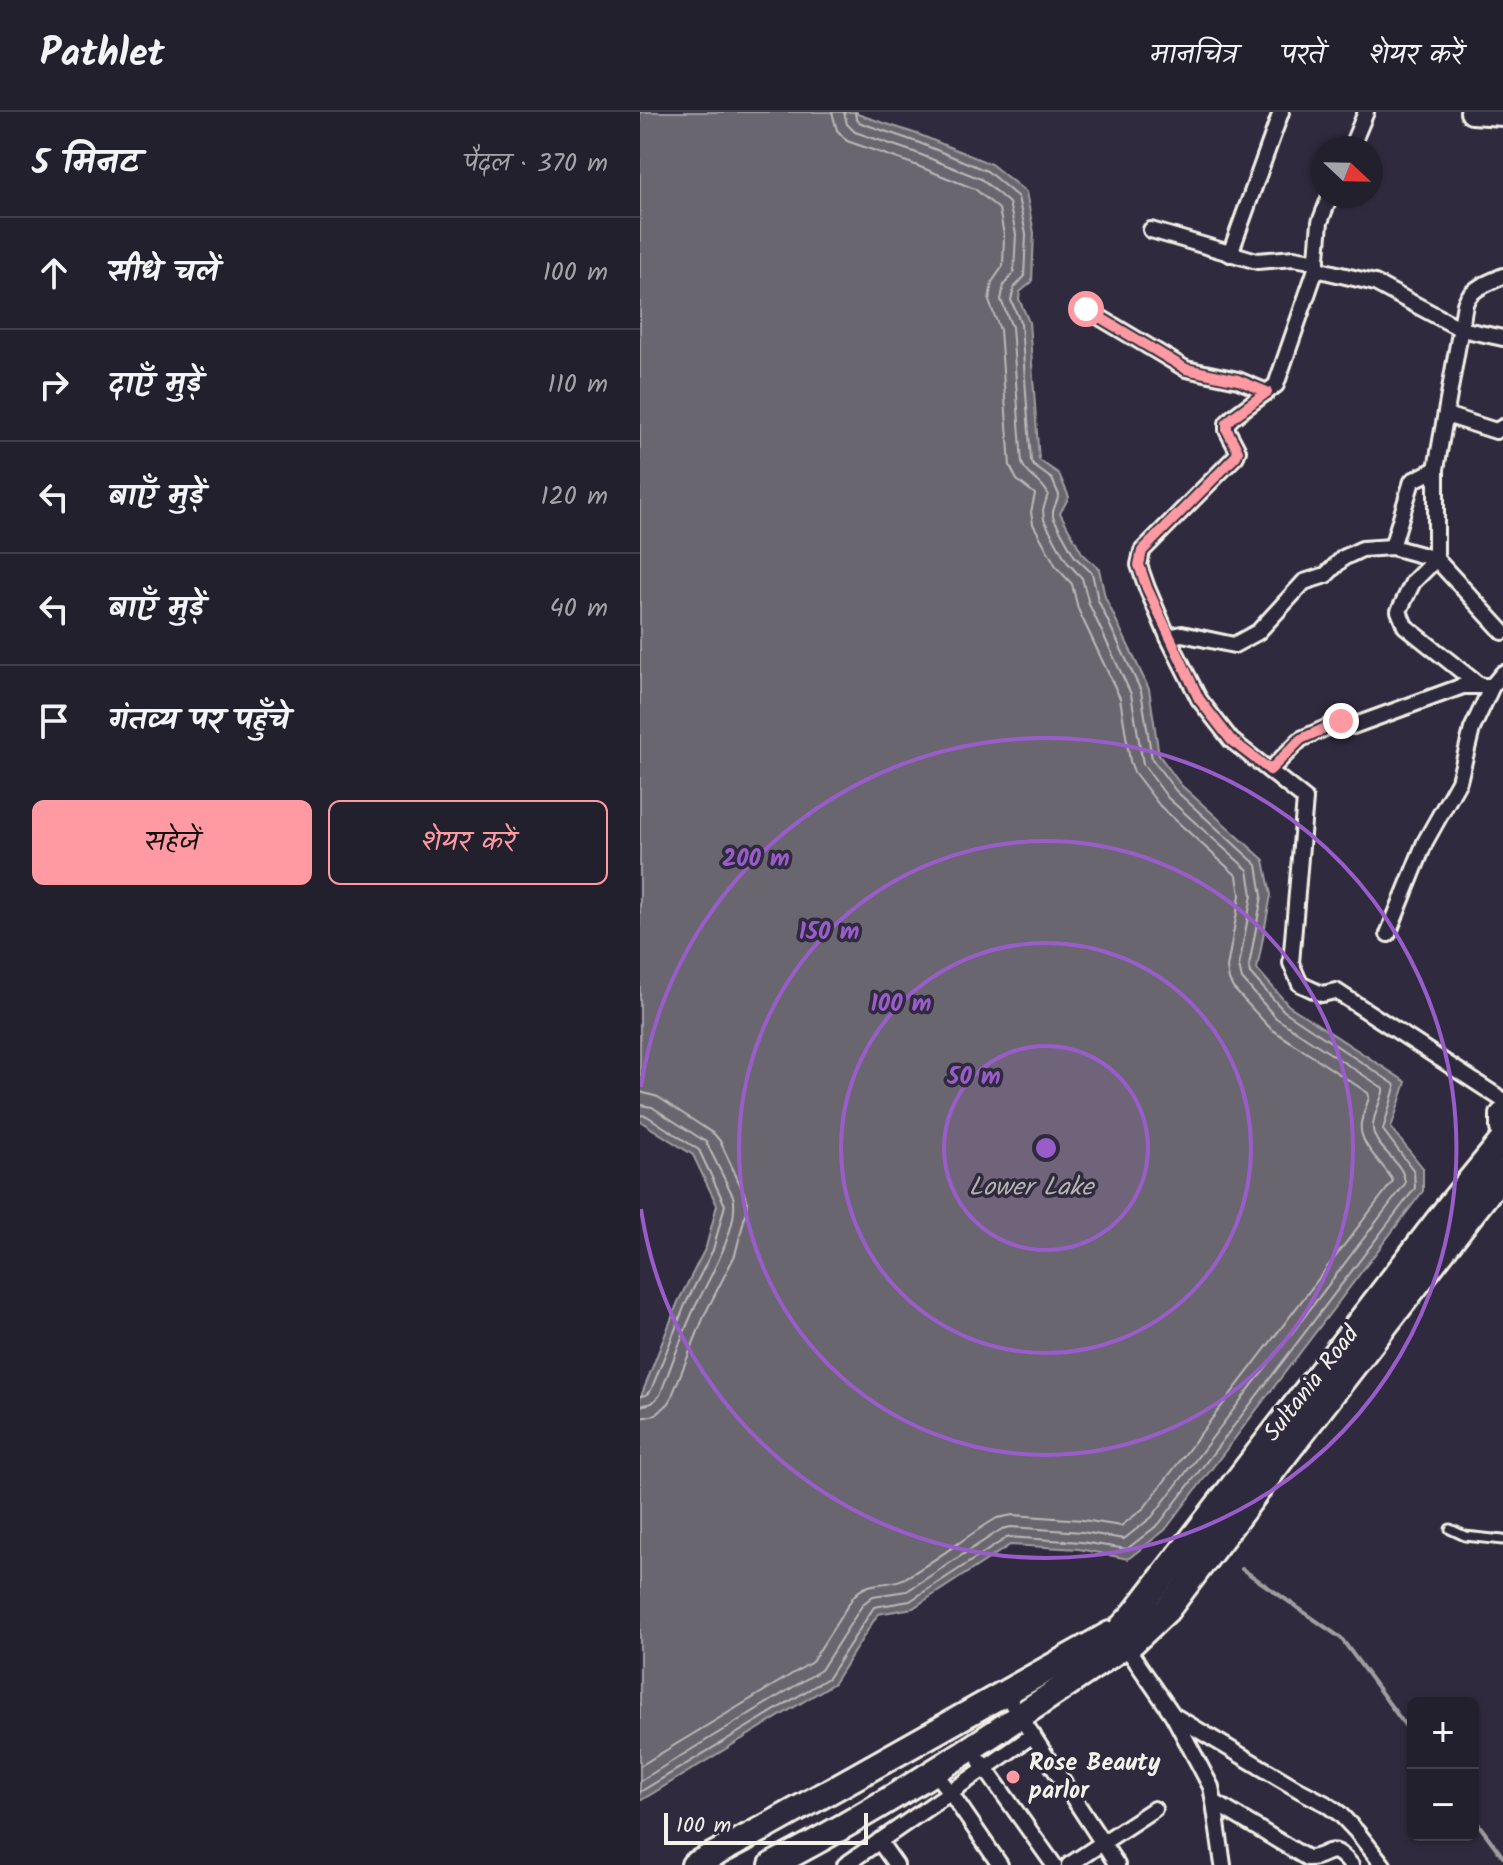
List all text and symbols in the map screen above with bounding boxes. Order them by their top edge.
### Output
text: Pathlet [40,25,165,85]
text: मानचित्र [1150,33,1237,78]
text: परतें [1281,33,1325,78]
text: शेयर करें [1369,33,1463,78]
north arrow [1311,136,1383,208]
text: 5 मिनट [32,137,140,191]
text: पैदल · 370 m [464,143,608,185]
text: सीधे चलें [108,249,218,297]
icon: ahead [32,251,76,295]
text: 100 m [543,252,608,294]
route start [1068,291,1104,327]
text: दाएँ मुड़ें [108,361,202,409]
icon: right [32,363,76,407]
text: 110 m [548,364,608,406]
text: बाएँ मुड़ें [108,473,204,521]
icon: left [32,475,76,519]
text: 120 m [541,476,608,518]
text: बाएँ मुड़ें [108,585,204,633]
icon: left [32,587,76,631]
text: 40 m [550,588,608,630]
text: गंतव्य पर पहुँचे [108,697,289,745]
icon: arrive [32,699,76,743]
route end [1323,703,1359,739]
button: सहेजें [32,800,312,885]
button: शेयर करें [328,800,608,885]
text: 200 m [722,840,790,879]
text: 150 m [799,913,859,952]
text: 100 m [871,985,931,1024]
text: 50 m [946,1058,1001,1097]
centre of rings [1032,1134,1060,1162]
water label: Lower Lake [969,1167,1096,1209]
street label: Sultania Road [1254,1317,1371,1450]
map controls [1407,1697,1479,1841]
button: + [1407,1697,1479,1769]
place label: Rose Beauty parlor [1028,1744,1161,1811]
marker: Rose Beauty parlor [1004,1768,1022,1786]
button: − [1407,1769,1479,1841]
scale bar [664,1809,868,1845]
text: 100 m [676,1809,731,1844]

